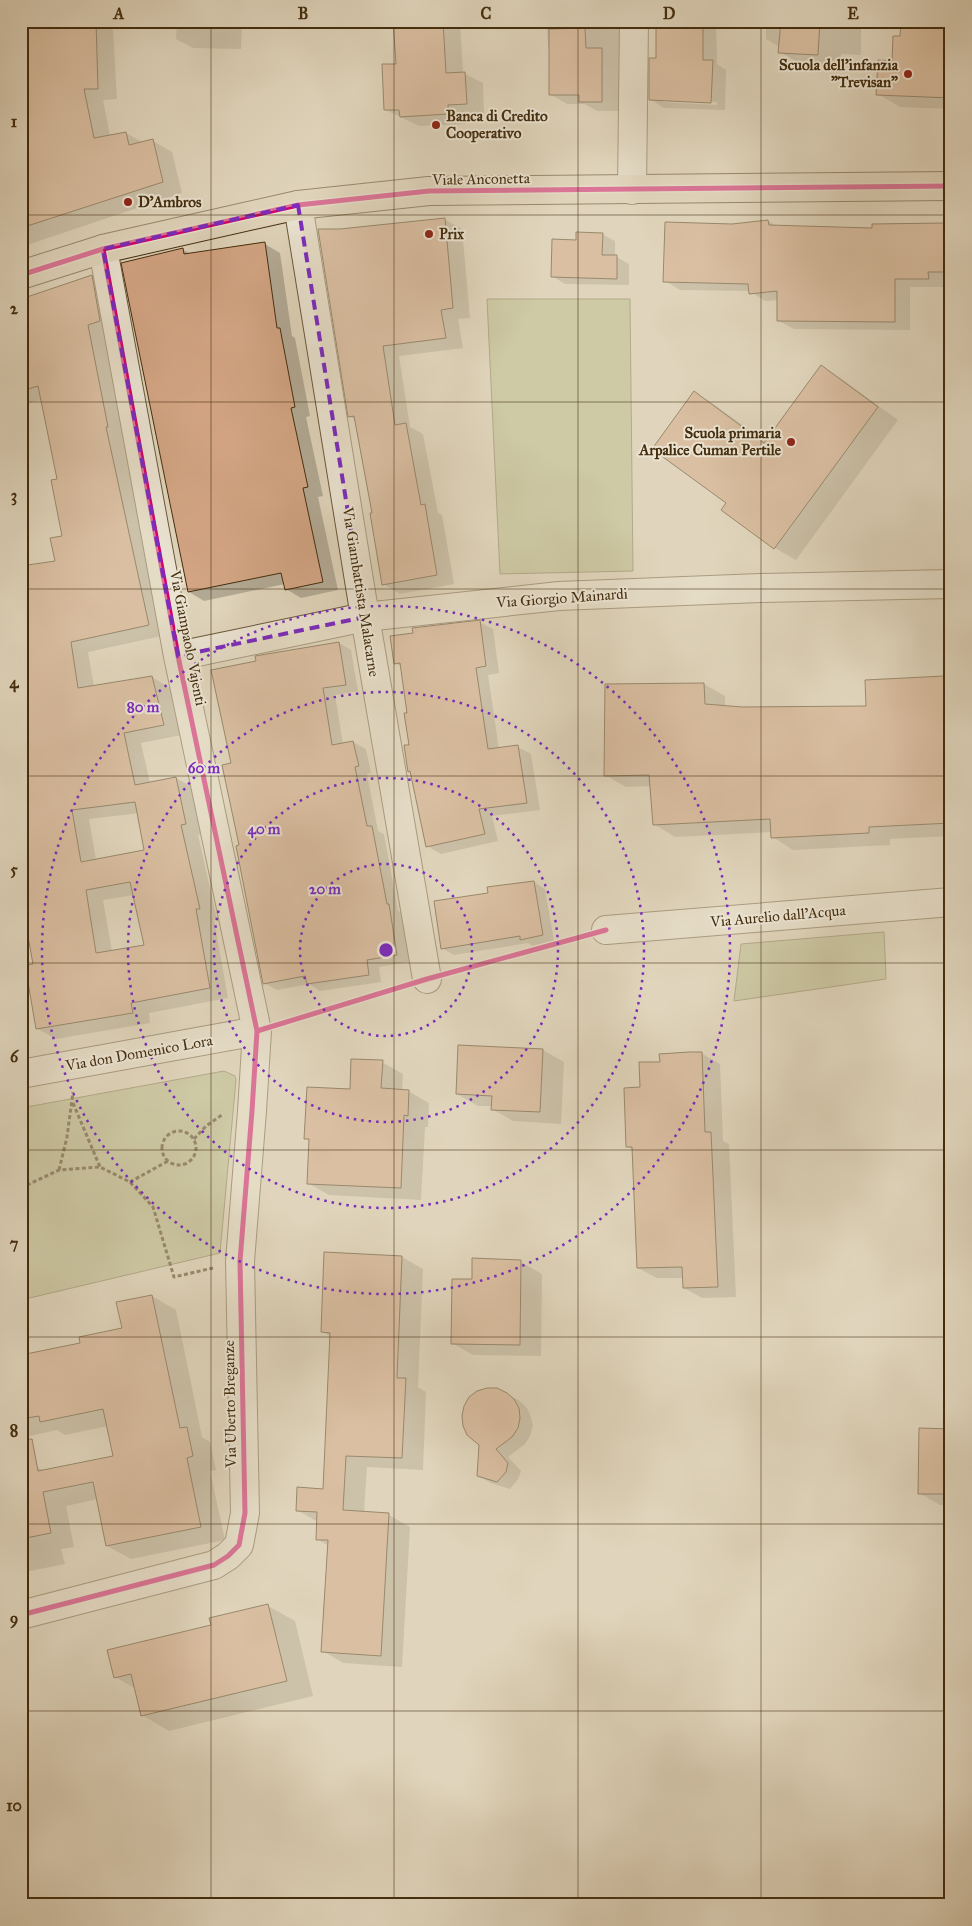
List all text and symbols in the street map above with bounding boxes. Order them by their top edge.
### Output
text: A [113,4,125,23]
text: B [298,4,308,23]
text: C [481,4,492,23]
text: D [663,4,676,23]
text: E [847,4,859,23]
place label: Scuola dell'infanzia "Trevisan" [779,56,899,91]
marker: Scuola dell'infanzia "Trevisan" [902,68,914,80]
place label: Banca di Credito Cooperativo [446,107,548,143]
text: 1 [11,112,18,131]
marker: Banca di Credito Cooperativo [430,119,442,131]
street label: Viale Anconetta [431,169,531,189]
place label: D'Ambros [138,193,202,211]
marker: D'Ambros [122,196,134,208]
place label: Prix [439,225,464,243]
marker: Prix [423,228,435,240]
text: 2 [10,299,19,318]
place label: Scuola primaria Arpalice Cuman Pertile [638,424,782,460]
marker: Scuola primaria Arpalice Cuman Pertile [785,436,797,448]
text: 3 [11,486,17,506]
street label: Via Giambattista Malacarne [339,505,383,678]
street label: Via Giampaolo Vajenti [166,568,210,707]
street label: Via Giorgio Mainardi [495,584,628,612]
text: 4 [10,673,20,693]
text: 80 m [127,698,160,716]
text: 60 m [188,759,221,777]
text: 40 m [248,820,281,839]
text: 5 [10,860,18,879]
text: 20 m [309,880,341,898]
street label: Via Aurelio dall'Acqua [709,901,847,932]
centre of rings [377,941,395,959]
street label: Via don Domenico Lora [63,1031,215,1075]
text: 6 [10,1047,19,1066]
text: 7 [10,1234,19,1253]
street label: Via Uberto Breganze [220,1340,240,1469]
text: 8 [10,1421,18,1440]
text: 9 [10,1609,18,1629]
text: 10 [6,1796,22,1815]

